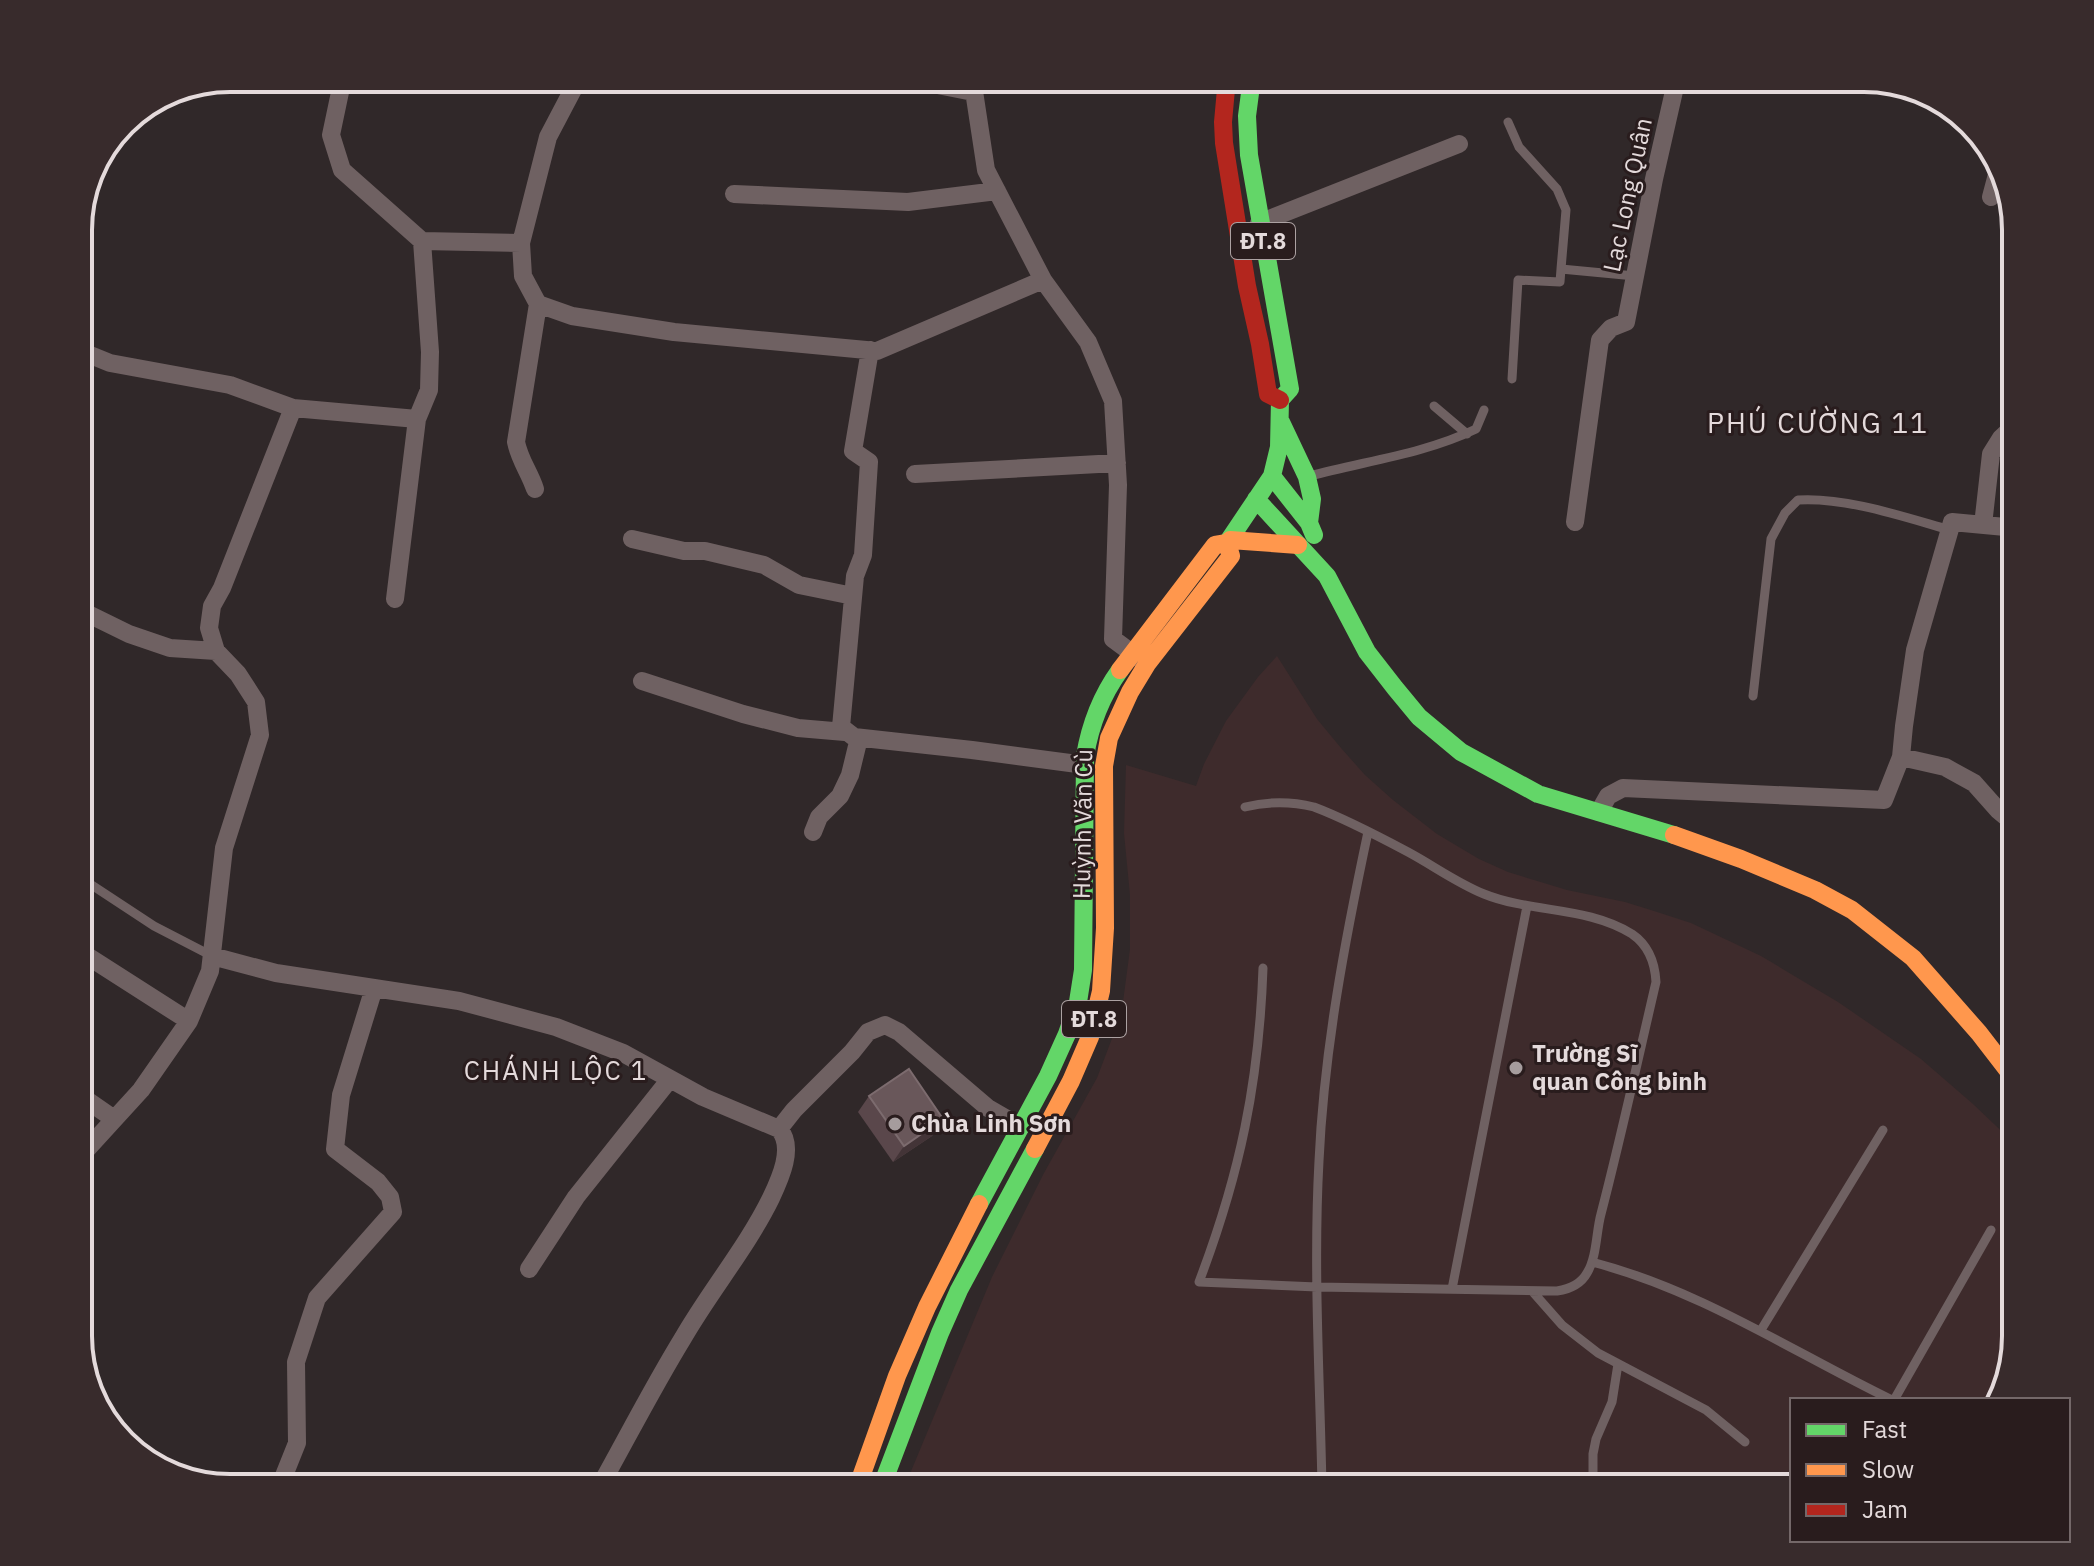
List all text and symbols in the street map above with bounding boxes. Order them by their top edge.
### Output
street label: Lạc Long Quân [1595,115,1659,275]
road number: ĐT.8 [1231,223,1295,259]
district label: PHÚ CƯỜNG 11 [1707,404,1929,441]
street label: Huỳnh Văn Cù [1065,749,1099,899]
road number: ĐT.8 [1062,1001,1126,1037]
place label: Trường Sĩ quan Công binh [1532,1037,1707,1097]
district label: CHÁNH LỘC 1 [464,1053,648,1087]
marker: Trường Sĩ quan Công binh [1507,1059,1525,1077]
place label: Chùa Linh Sơn [911,1107,1071,1139]
marker: Chùa Linh Sơn [886,1115,904,1133]
legend [1790,1398,2070,1542]
text: Fast [1862,1413,1907,1445]
text: Slow [1862,1453,1914,1485]
text: Jam [1862,1493,1908,1525]

